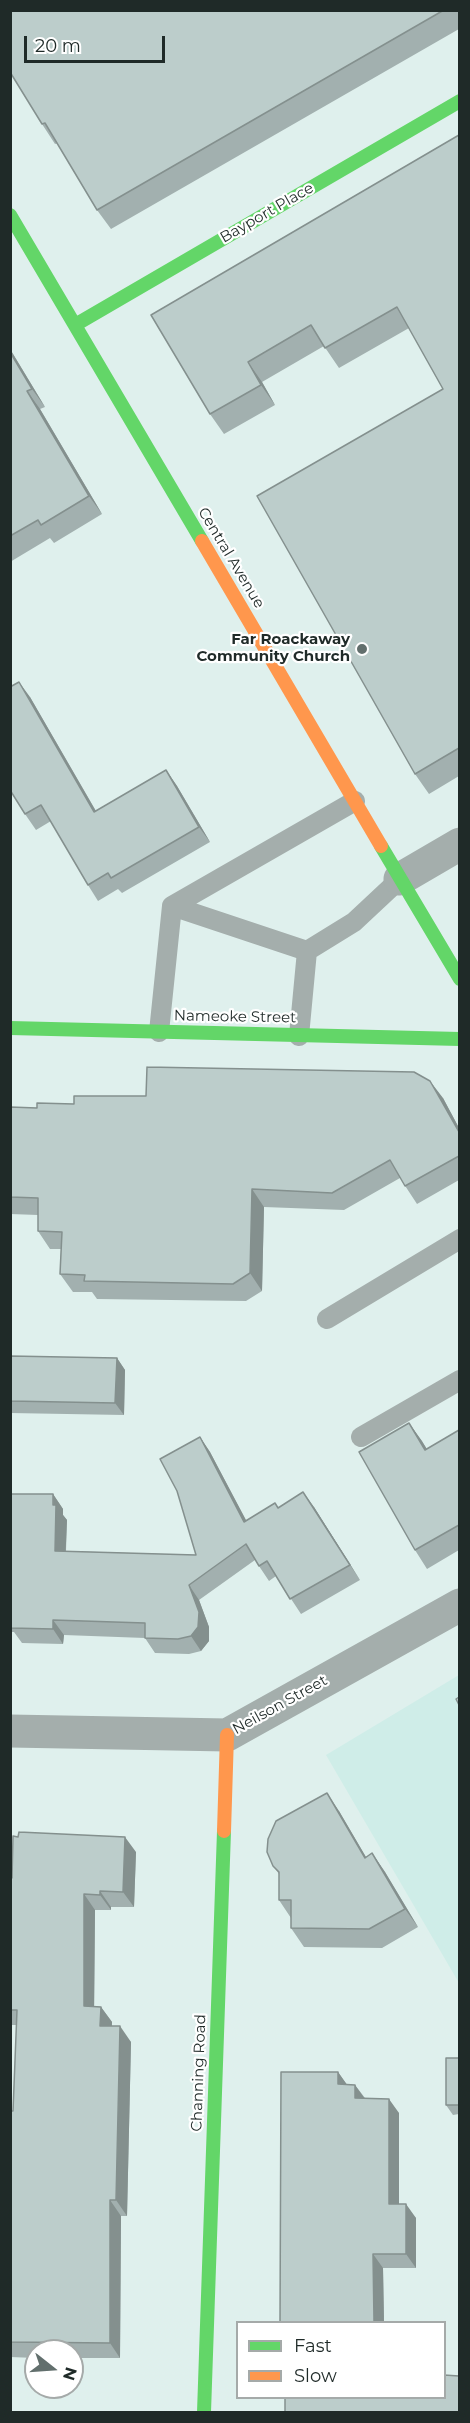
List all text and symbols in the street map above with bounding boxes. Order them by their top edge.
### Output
scale bar [27,24,168,62]
text: 20 m [35,35,81,57]
street label: Bayport Place [217,179,317,247]
street label: Central Avenue [194,504,268,612]
place label: Far Roackaway Community Church [197,631,350,666]
marker: Far Roackaway Community Church [355,642,369,656]
street label: Nameoke Street [174,1007,296,1027]
street label: Neilson Street [230,1672,330,1738]
street label: Channing Road [188,2014,210,2132]
legend [236,2321,446,2399]
text: Fast [294,2335,332,2357]
north arrow [24,2339,84,2399]
text: N [59,2365,81,2383]
text: Slow [294,2365,337,2387]

